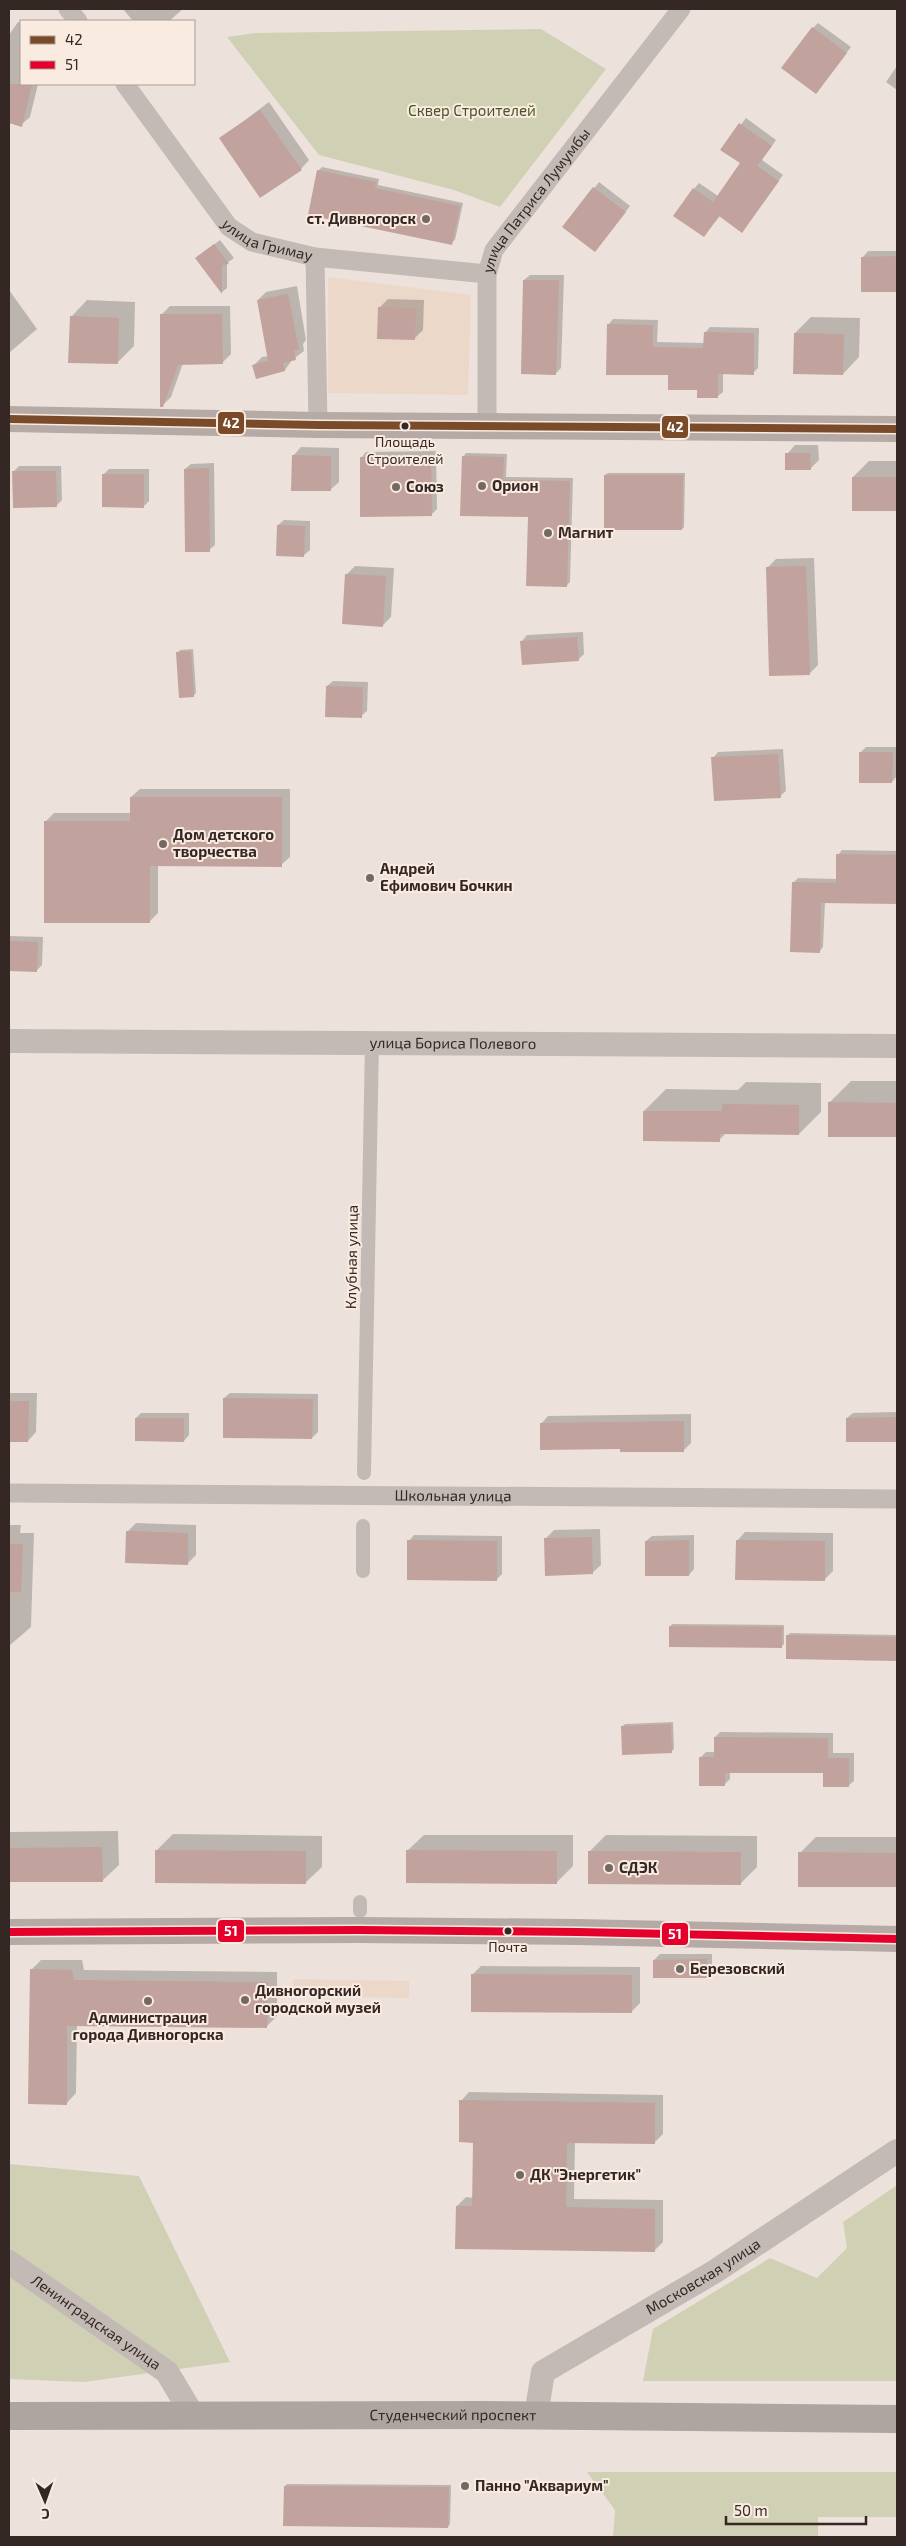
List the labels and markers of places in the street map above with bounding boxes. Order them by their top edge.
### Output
place label: ст. Дивногорск [307,209,417,227]
marker: ст. Дивногорск [420,213,432,225]
marker: Площадь Строителей [400,421,410,431]
place label: Площадь Строителей [366,433,444,467]
place label: Орион [492,476,538,494]
place label: Союз [406,477,444,495]
marker: Орион [476,480,488,492]
marker: Союз [390,481,402,493]
place label: Магнит [558,523,614,541]
marker: Магнит [542,527,554,539]
place label: Дом детского творчества [173,825,274,860]
marker: Дом детского творчества [157,838,169,850]
place label: Андрей Ефимович Бочкин [380,859,513,894]
marker: Андрей Ефимович Бочкин [364,872,376,884]
place label: СДЭК [619,1858,658,1876]
marker: СДЭК [603,1862,615,1874]
marker: Почта [503,1926,513,1936]
place label: Почта [488,1938,528,1955]
place label: Березовский [690,1959,785,1977]
marker: Березовский [674,1963,686,1975]
place label: Дивногорский городской музей [255,1981,381,2016]
marker: Дивногорский городской музей [239,1994,251,2006]
marker: Администрация города Дивногорска [142,1995,154,2007]
place label: Администрация города Дивногорска [72,2008,224,2043]
place label: ДК "Энергетик" [530,2165,641,2183]
marker: ДК "Энергетик" [514,2169,526,2181]
place label: Панно "Аквариум" [475,2476,609,2494]
marker: Панно "Аквариум" [459,2480,471,2492]

